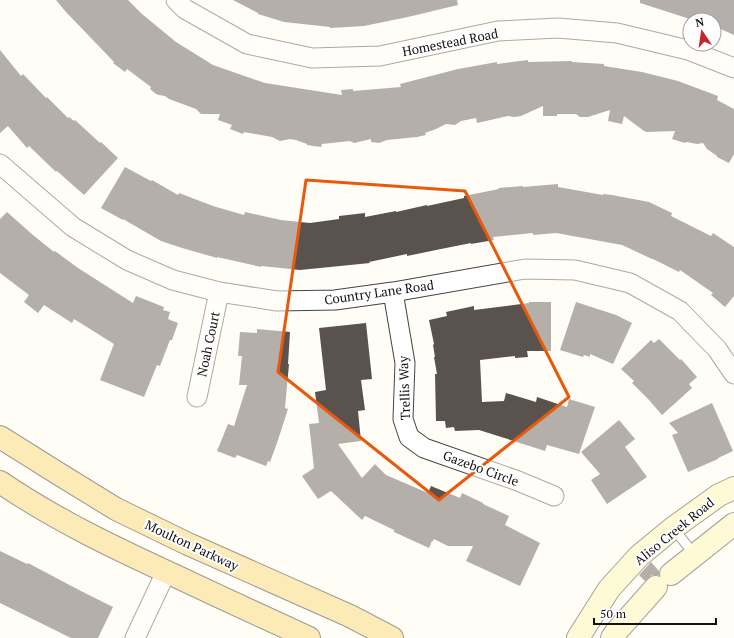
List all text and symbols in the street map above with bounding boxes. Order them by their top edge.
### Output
north arrow [682,12,722,52]
text: N [694,14,706,30]
street label: Homestead Road [400,24,500,60]
street label: Country Lane Road [323,275,435,309]
street label: Noah Court [192,309,224,378]
street label: Trellis Way [394,355,414,420]
street label: Gazebo Circle [441,446,521,490]
street label: Aliso Creek Road [630,493,718,569]
street label: Moulton Parkway [142,515,242,575]
scale bar [594,600,716,626]
text: 50 m [600,606,627,621]

